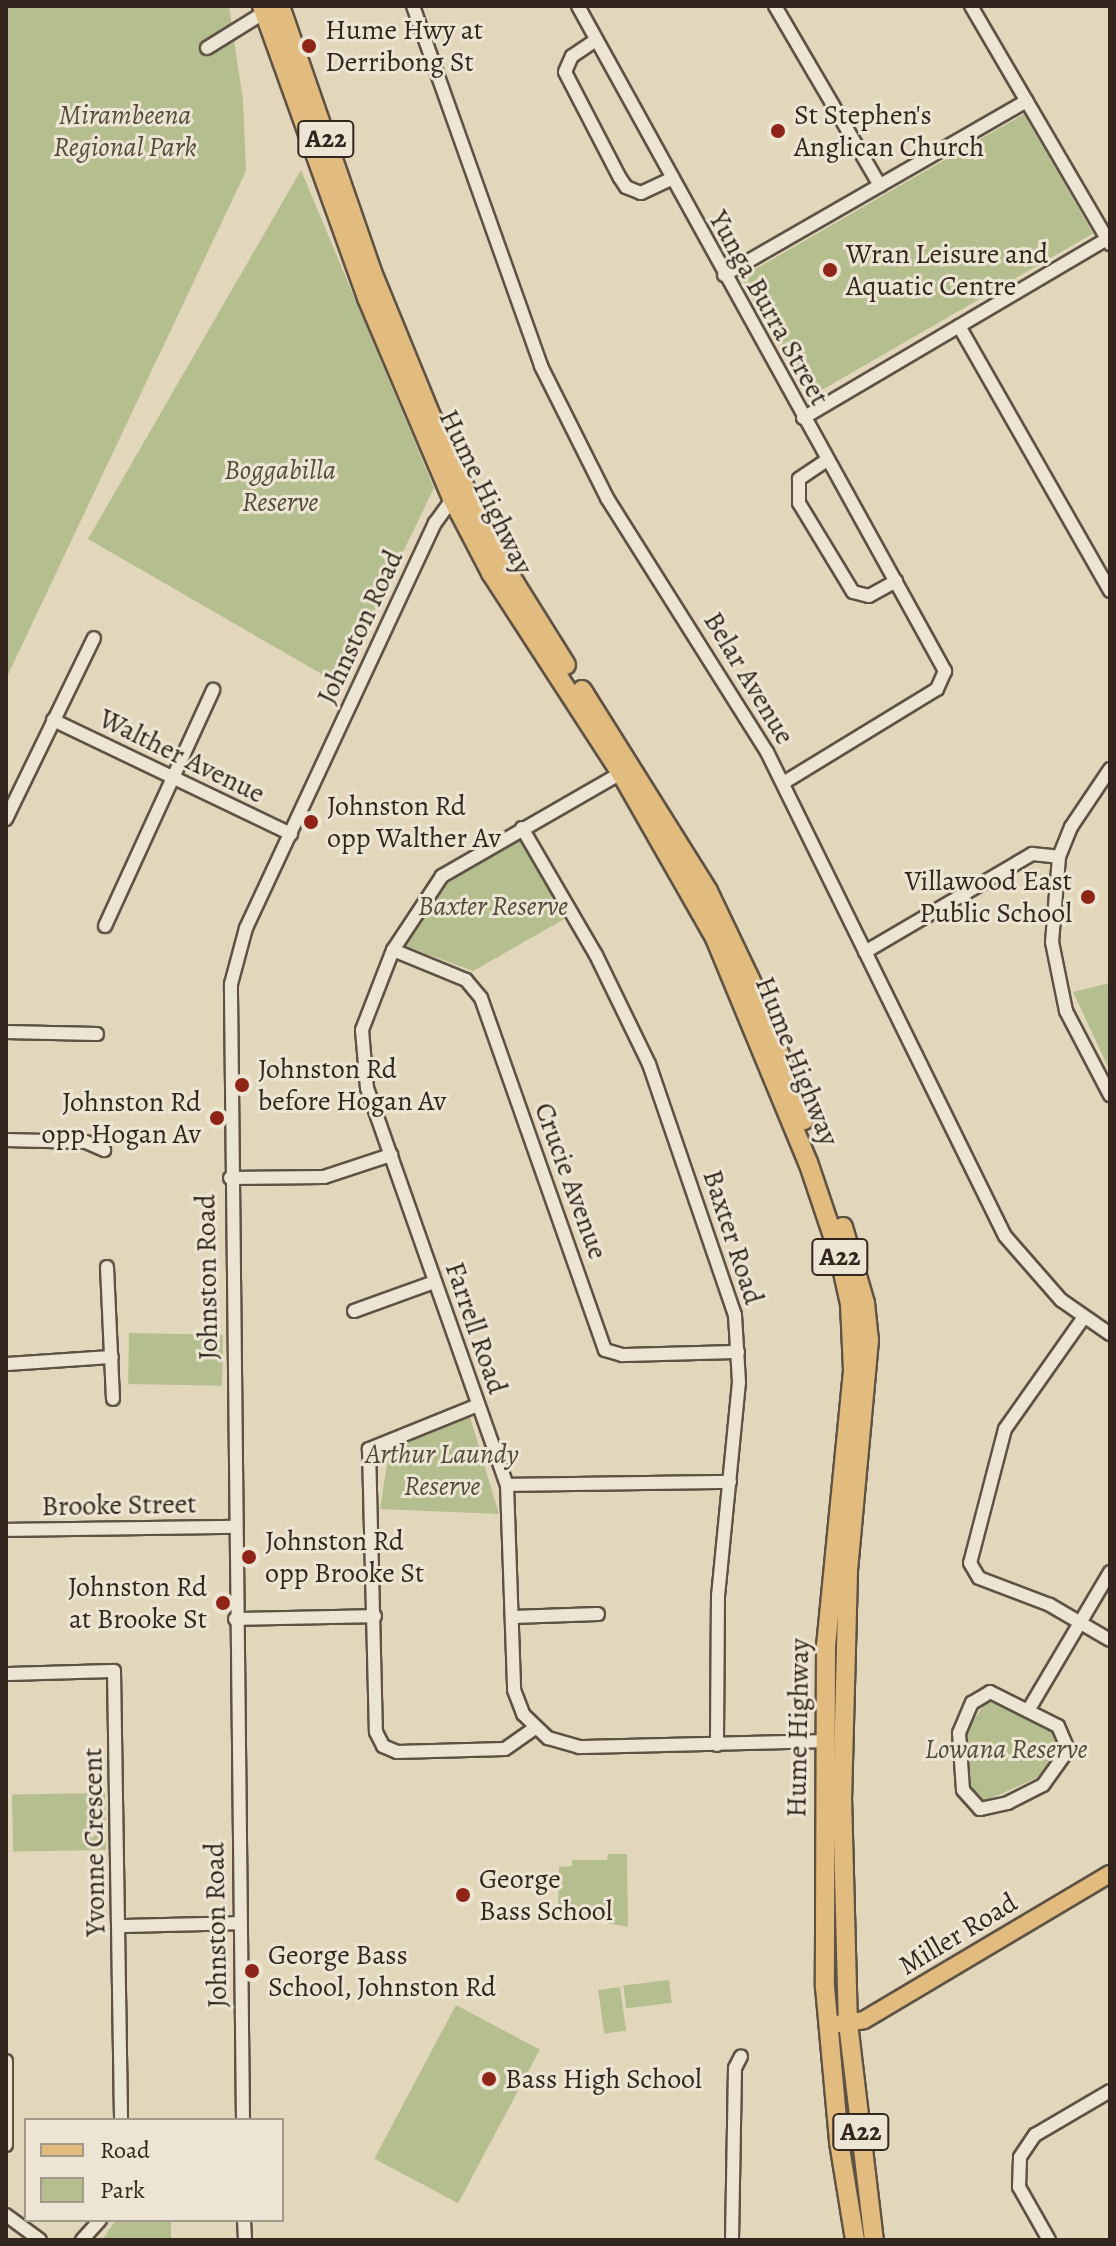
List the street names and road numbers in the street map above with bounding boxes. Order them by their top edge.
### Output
road number: A22 [296,117,356,161]
street label: Yunga Burra Street [702,205,836,411]
street label: Hume Highway [432,404,540,580]
street label: Johnston Road [310,545,410,709]
street label: Belar Avenue [696,606,802,750]
street label: Walther Avenue [94,701,270,811]
street label: Hume Highway [748,972,846,1150]
street label: Crucie Avenue [527,1098,615,1264]
street label: Baxter Road [695,1166,771,1308]
street label: Johnston Road [189,1194,225,1360]
road number: A22 [810,1235,870,1279]
street label: Farrell Road [438,1258,514,1398]
street label: Brooke Street [41,1487,197,1523]
street label: Hume Highway [780,1638,816,1818]
street label: Yvonne Crescent [76,1747,112,1937]
street label: Johnston Road [198,1842,234,2008]
street label: Miller Road [893,1886,1023,1982]
road number: A22 [831,2110,891,2154]

